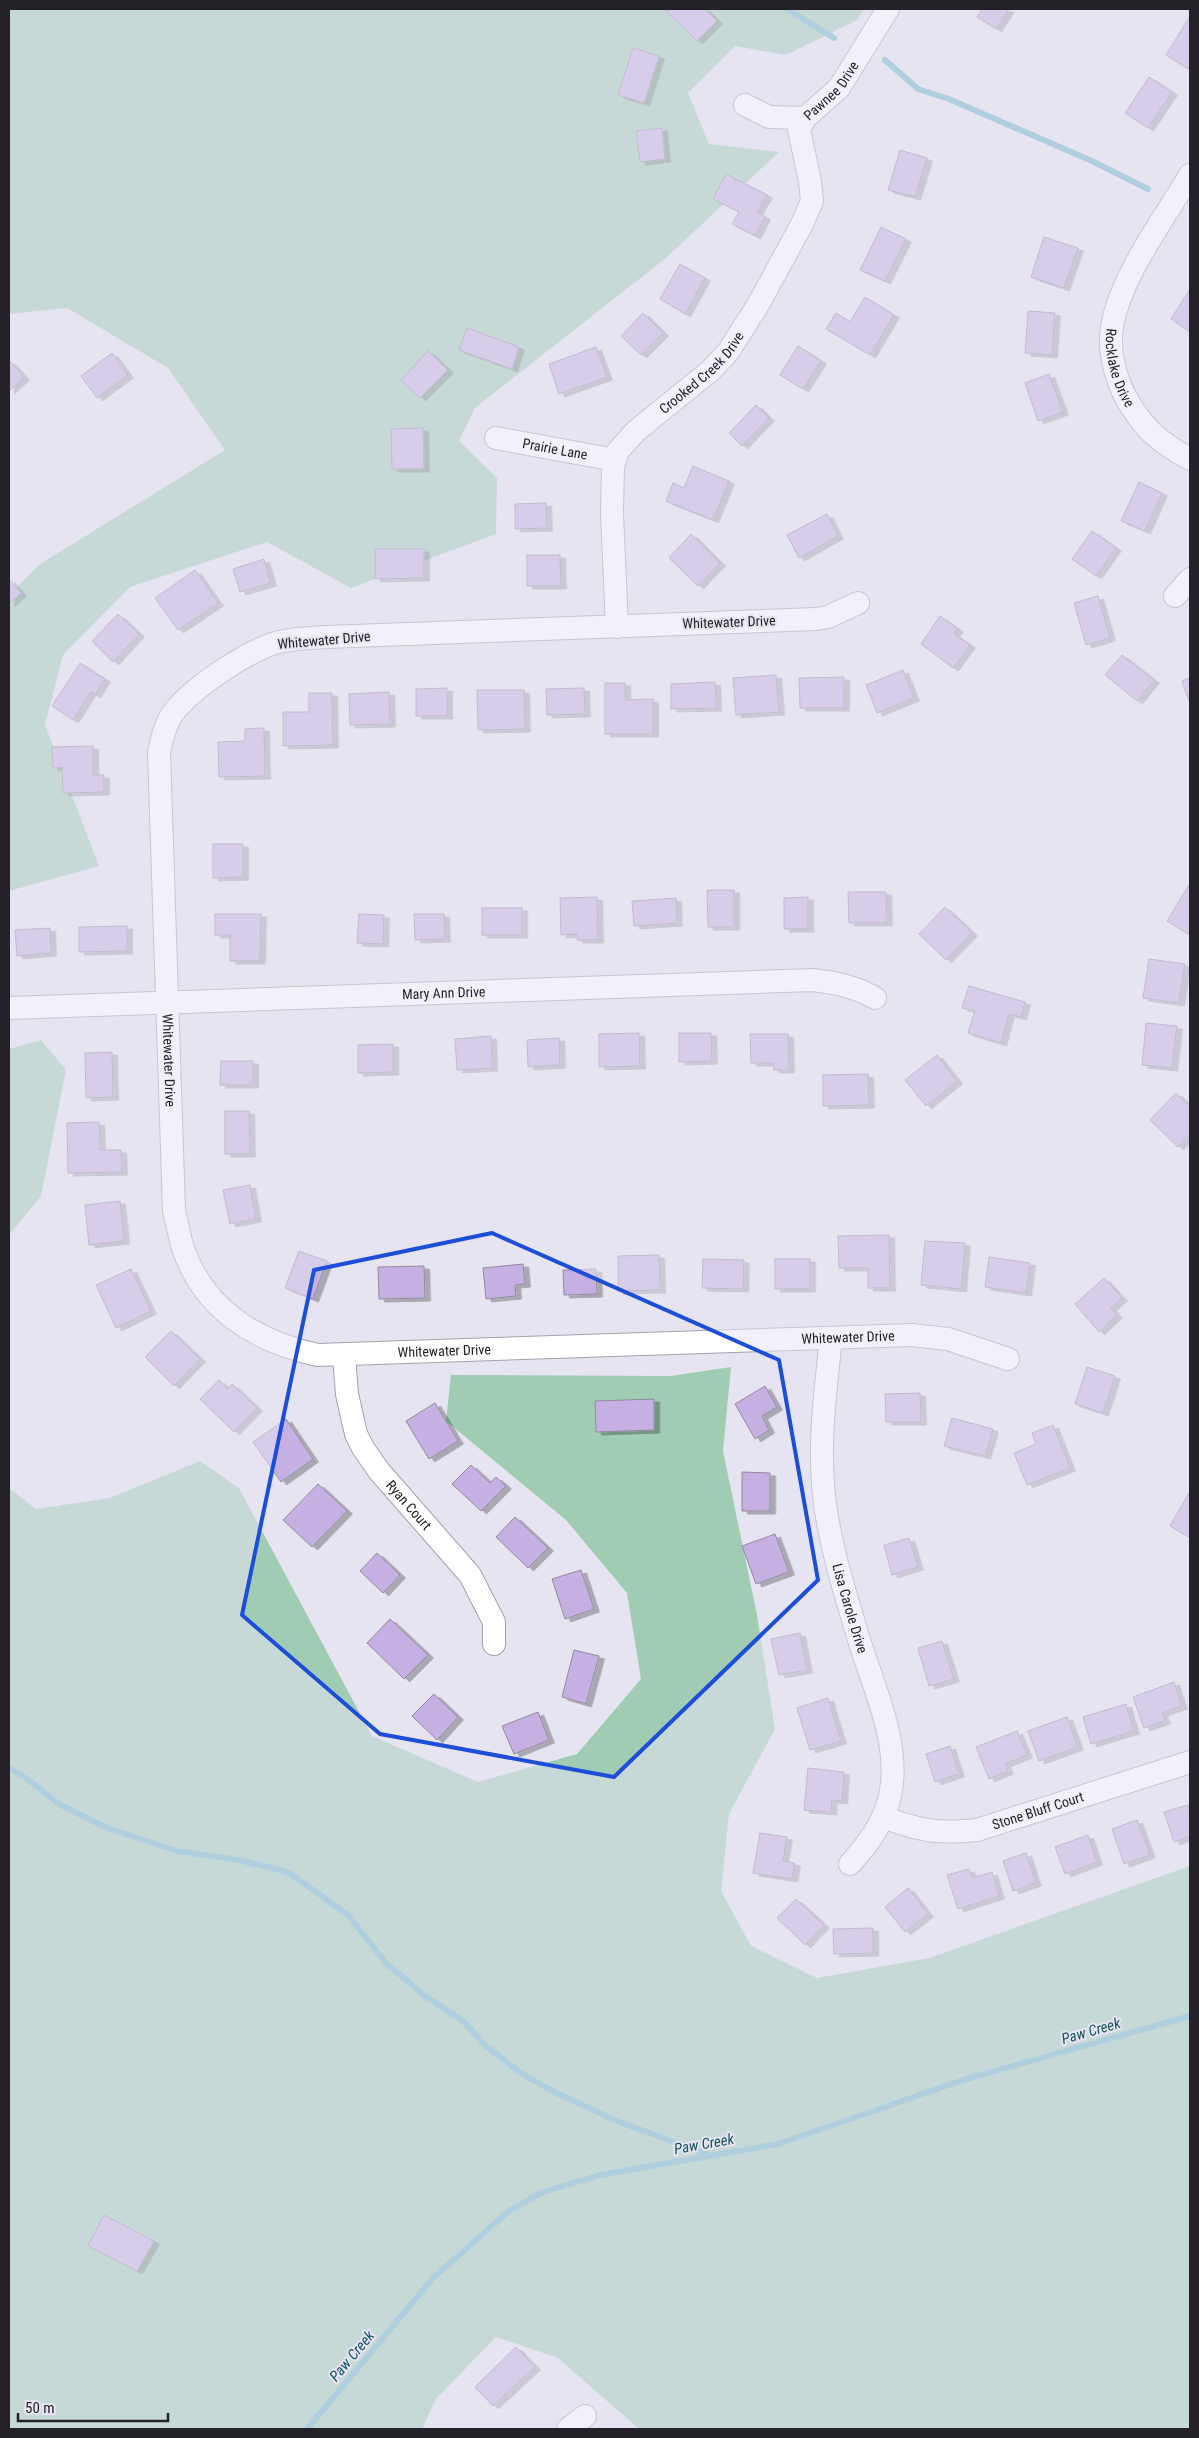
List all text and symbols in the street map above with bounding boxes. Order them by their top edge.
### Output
street label: Pawnee Drive [800,58,862,123]
street label: Crooked Creek Drive [656,328,747,417]
street label: Rocklake Drive [1103,328,1138,410]
street label: Prairie Lane [521,435,589,463]
street label: Whitewater Drive [682,612,776,632]
street label: Whitewater Drive [277,628,372,652]
street label: Mary Ann Drive [402,983,486,1002]
street label: Whitewater Drive [160,1013,179,1108]
street label: Whitewater Drive [801,1328,895,1347]
street label: Whitewater Drive [397,1341,492,1360]
street label: Ryan Court [383,1477,435,1533]
street label: Lisa Carole Drive [829,1562,871,1656]
street label: Stone Bluff Court [990,1788,1086,1833]
water label: Paw Creek [1059,2014,1123,2048]
water label: Paw Creek [673,2130,736,2158]
water label: Paw Creek [326,2327,379,2385]
scale bar [18,2390,168,2422]
text: 50 m [25,2399,55,2417]

